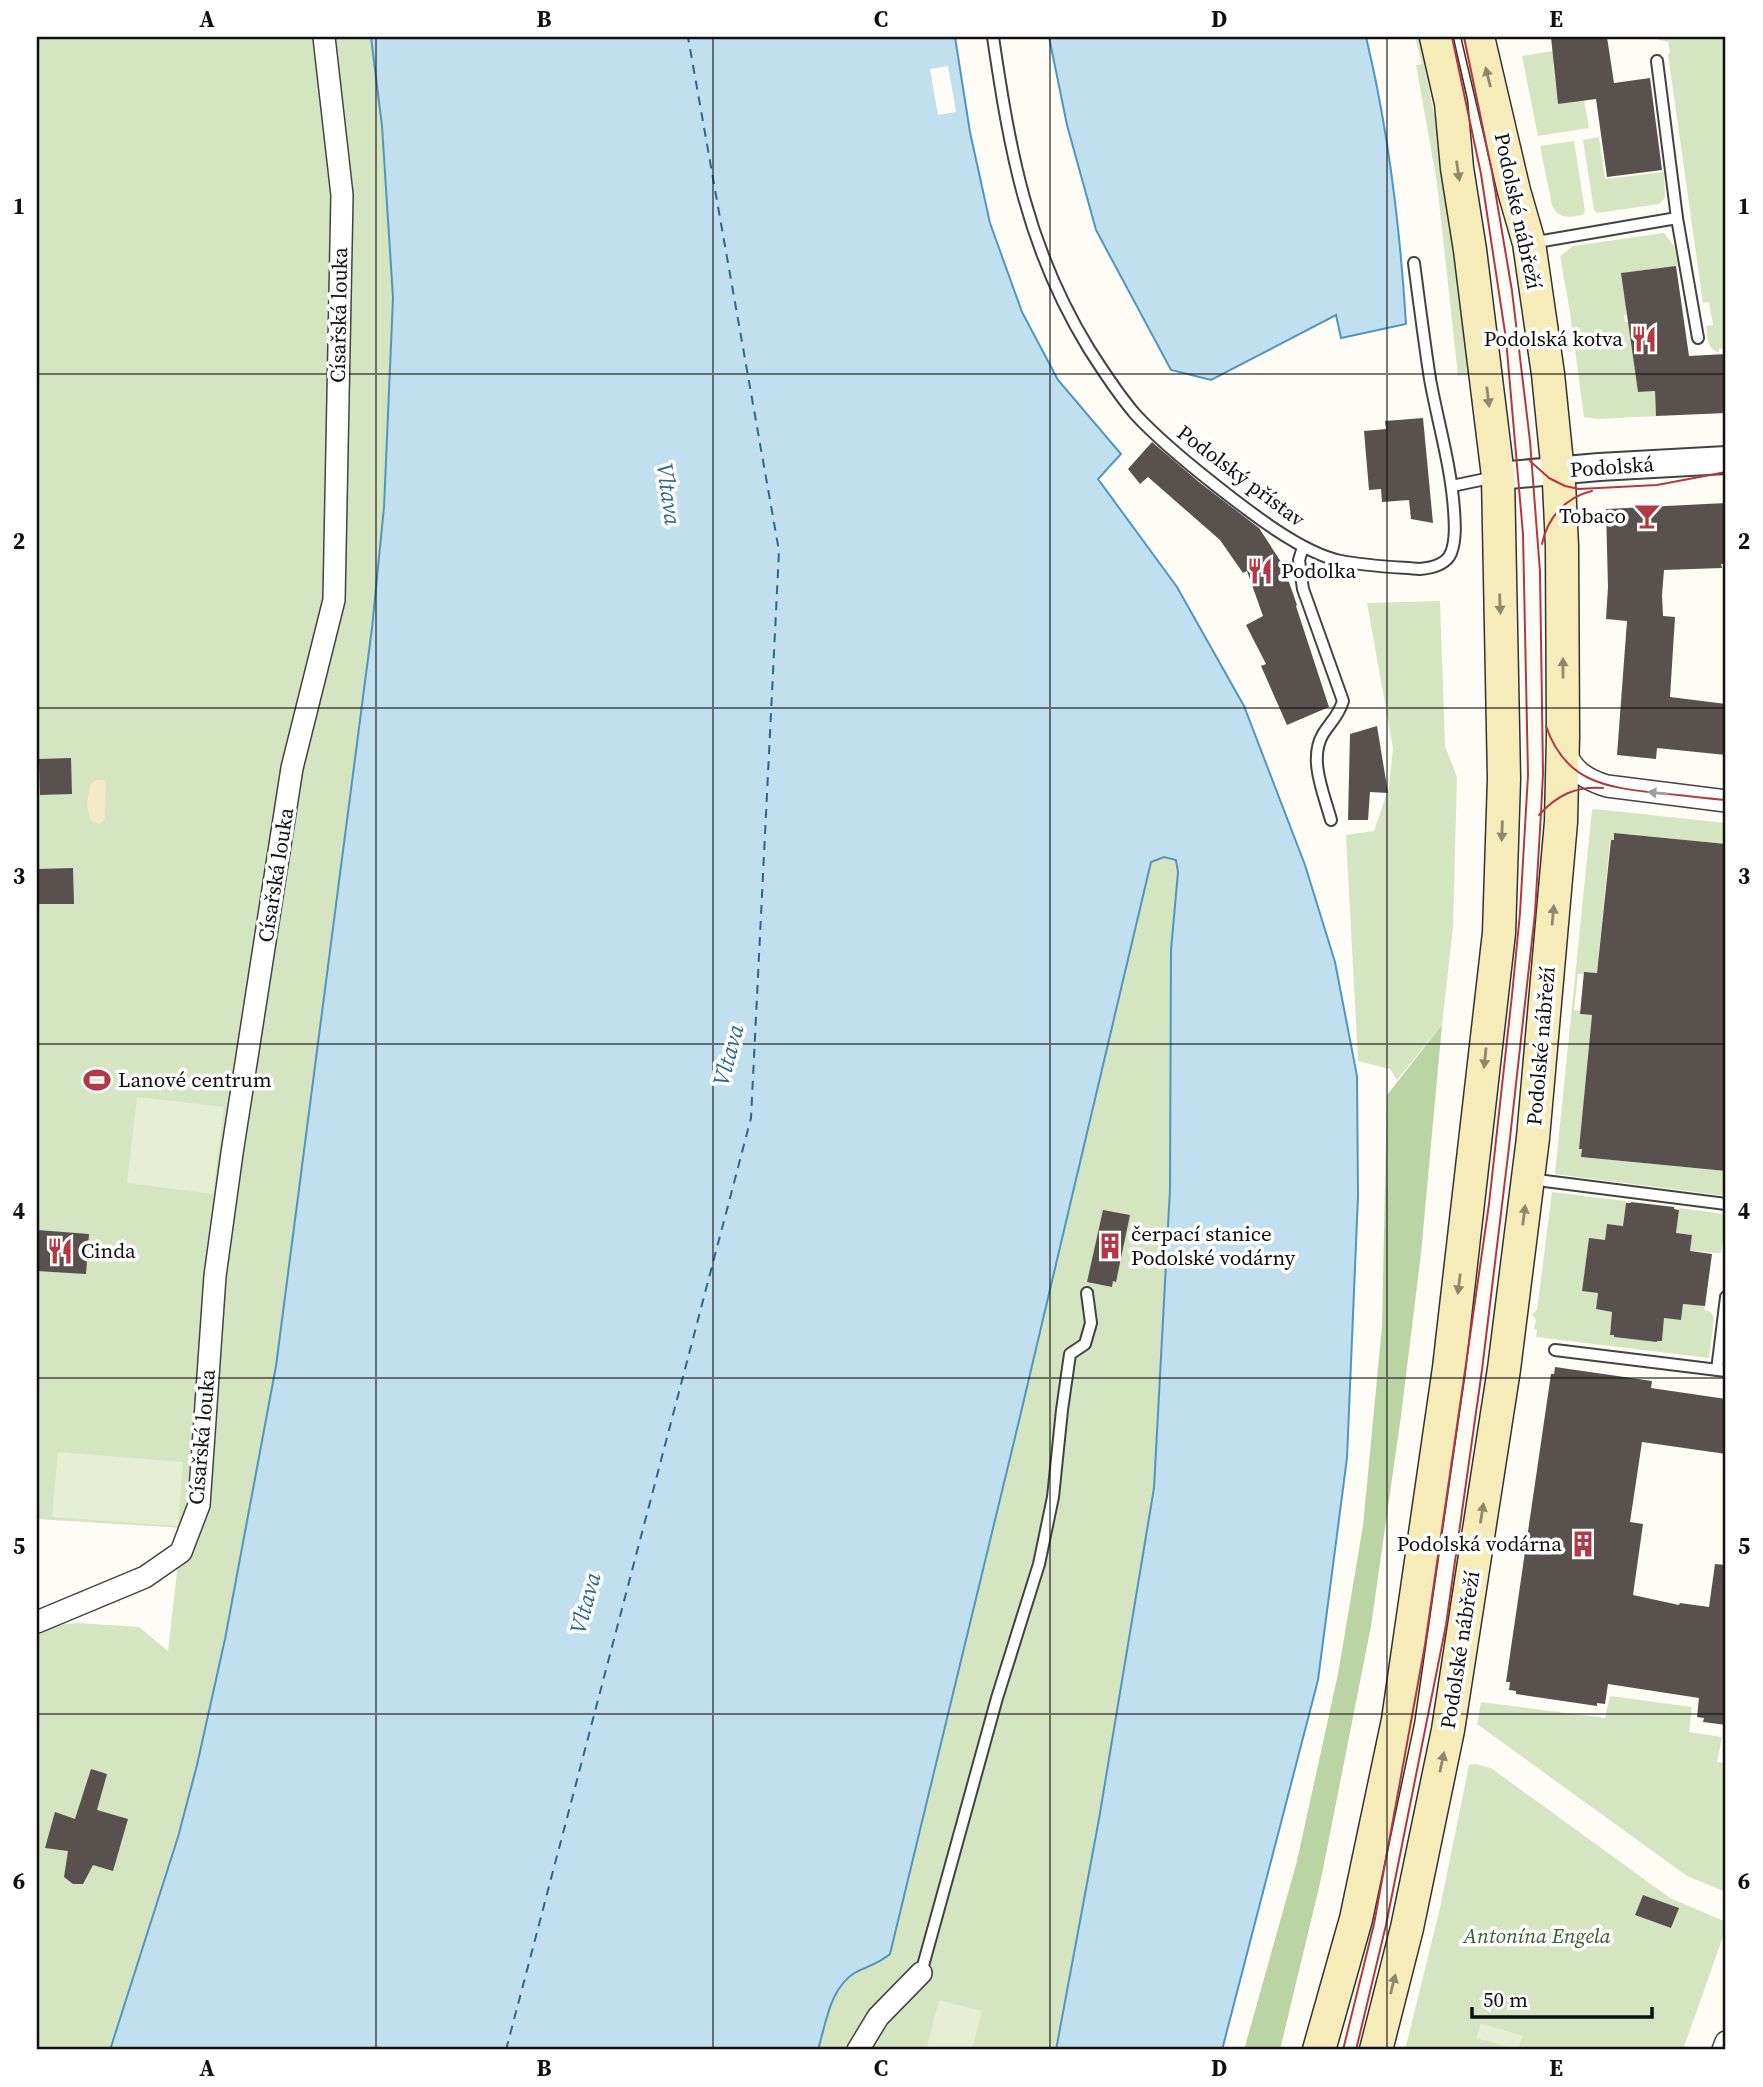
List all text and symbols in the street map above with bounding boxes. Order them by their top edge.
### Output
text: A [199,3,215,35]
text: B [537,3,552,35]
text: C [874,3,888,35]
text: D [1211,3,1227,35]
text: E [1549,3,1563,35]
one-way arrow [1482,66,1493,88]
street label: Podolské nábřeží [1488,130,1549,292]
one-way arrow [1453,160,1464,182]
text: 1 [13,190,25,222]
text: 1 [1738,190,1750,222]
street label: Císařská louka [323,247,354,383]
place label: Podolská kotva [1484,324,1623,353]
restaurant icon: Podolská kotva [1629,324,1659,354]
one-way arrow [1483,386,1494,408]
street label: Podolský přístav [1171,418,1312,534]
street label: Podolská [1569,449,1655,484]
water label: Vltava [649,461,689,527]
place label: Tobaco [1559,501,1626,530]
bar icon: Tobaco [1632,501,1662,531]
text: 2 [13,525,25,557]
text: 2 [1738,525,1750,557]
restaurant icon: Podolka [1245,556,1275,586]
place label: Podolka [1281,556,1356,585]
one-way arrow [1495,593,1506,615]
one-way arrow [1557,657,1569,679]
one-way arrow [1647,787,1669,798]
street label: Císařská louka [251,805,301,944]
one-way arrow [1497,820,1508,842]
text: 3 [13,860,25,892]
text: 3 [1738,860,1750,892]
one-way arrow [1548,904,1559,926]
street label: Podolské nábřeží [1519,965,1562,1127]
water label: Vltava [704,1021,752,1089]
one-way arrow [1479,1047,1490,1069]
sports icon: Lanové centrum [82,1065,112,1095]
place label: Lanové centrum [118,1065,272,1094]
text: 4 [13,1195,25,1227]
text: 4 [1738,1195,1750,1227]
one-way arrow [1518,1204,1529,1226]
place label: čerpací stanice Podolské vodárny [1131,1219,1296,1272]
building icon: čerpací stanice Podolské vodárny [1095,1231,1125,1261]
restaurant icon: Cinda [45,1236,75,1266]
place label: Cinda [81,1236,136,1265]
one-way arrow [1453,1273,1464,1295]
street label: Císařská louka [181,1368,222,1506]
one-way arrow [1477,1502,1488,1524]
place label: Podolská vodárna [1397,1529,1562,1558]
building icon: Podolská vodárna [1568,1529,1598,1559]
text: 5 [13,1530,25,1562]
text: 5 [1738,1530,1750,1562]
water label: Vltava [561,1569,609,1637]
street label: Podolské nábřeží [1433,1569,1486,1731]
one-way arrow [1436,1751,1447,1773]
text: 6 [13,1865,25,1897]
text: 6 [1738,1865,1750,1897]
park label: Antonína Engela [1462,1921,1611,1950]
one-way arrow [1388,1973,1399,1995]
scale bar [1472,1975,1653,2019]
text: 50 m [1483,1985,1528,2014]
text: A [199,2052,215,2084]
text: B [537,2052,552,2084]
text: C [874,2052,888,2084]
text: D [1211,2052,1227,2084]
text: E [1549,2052,1563,2084]

